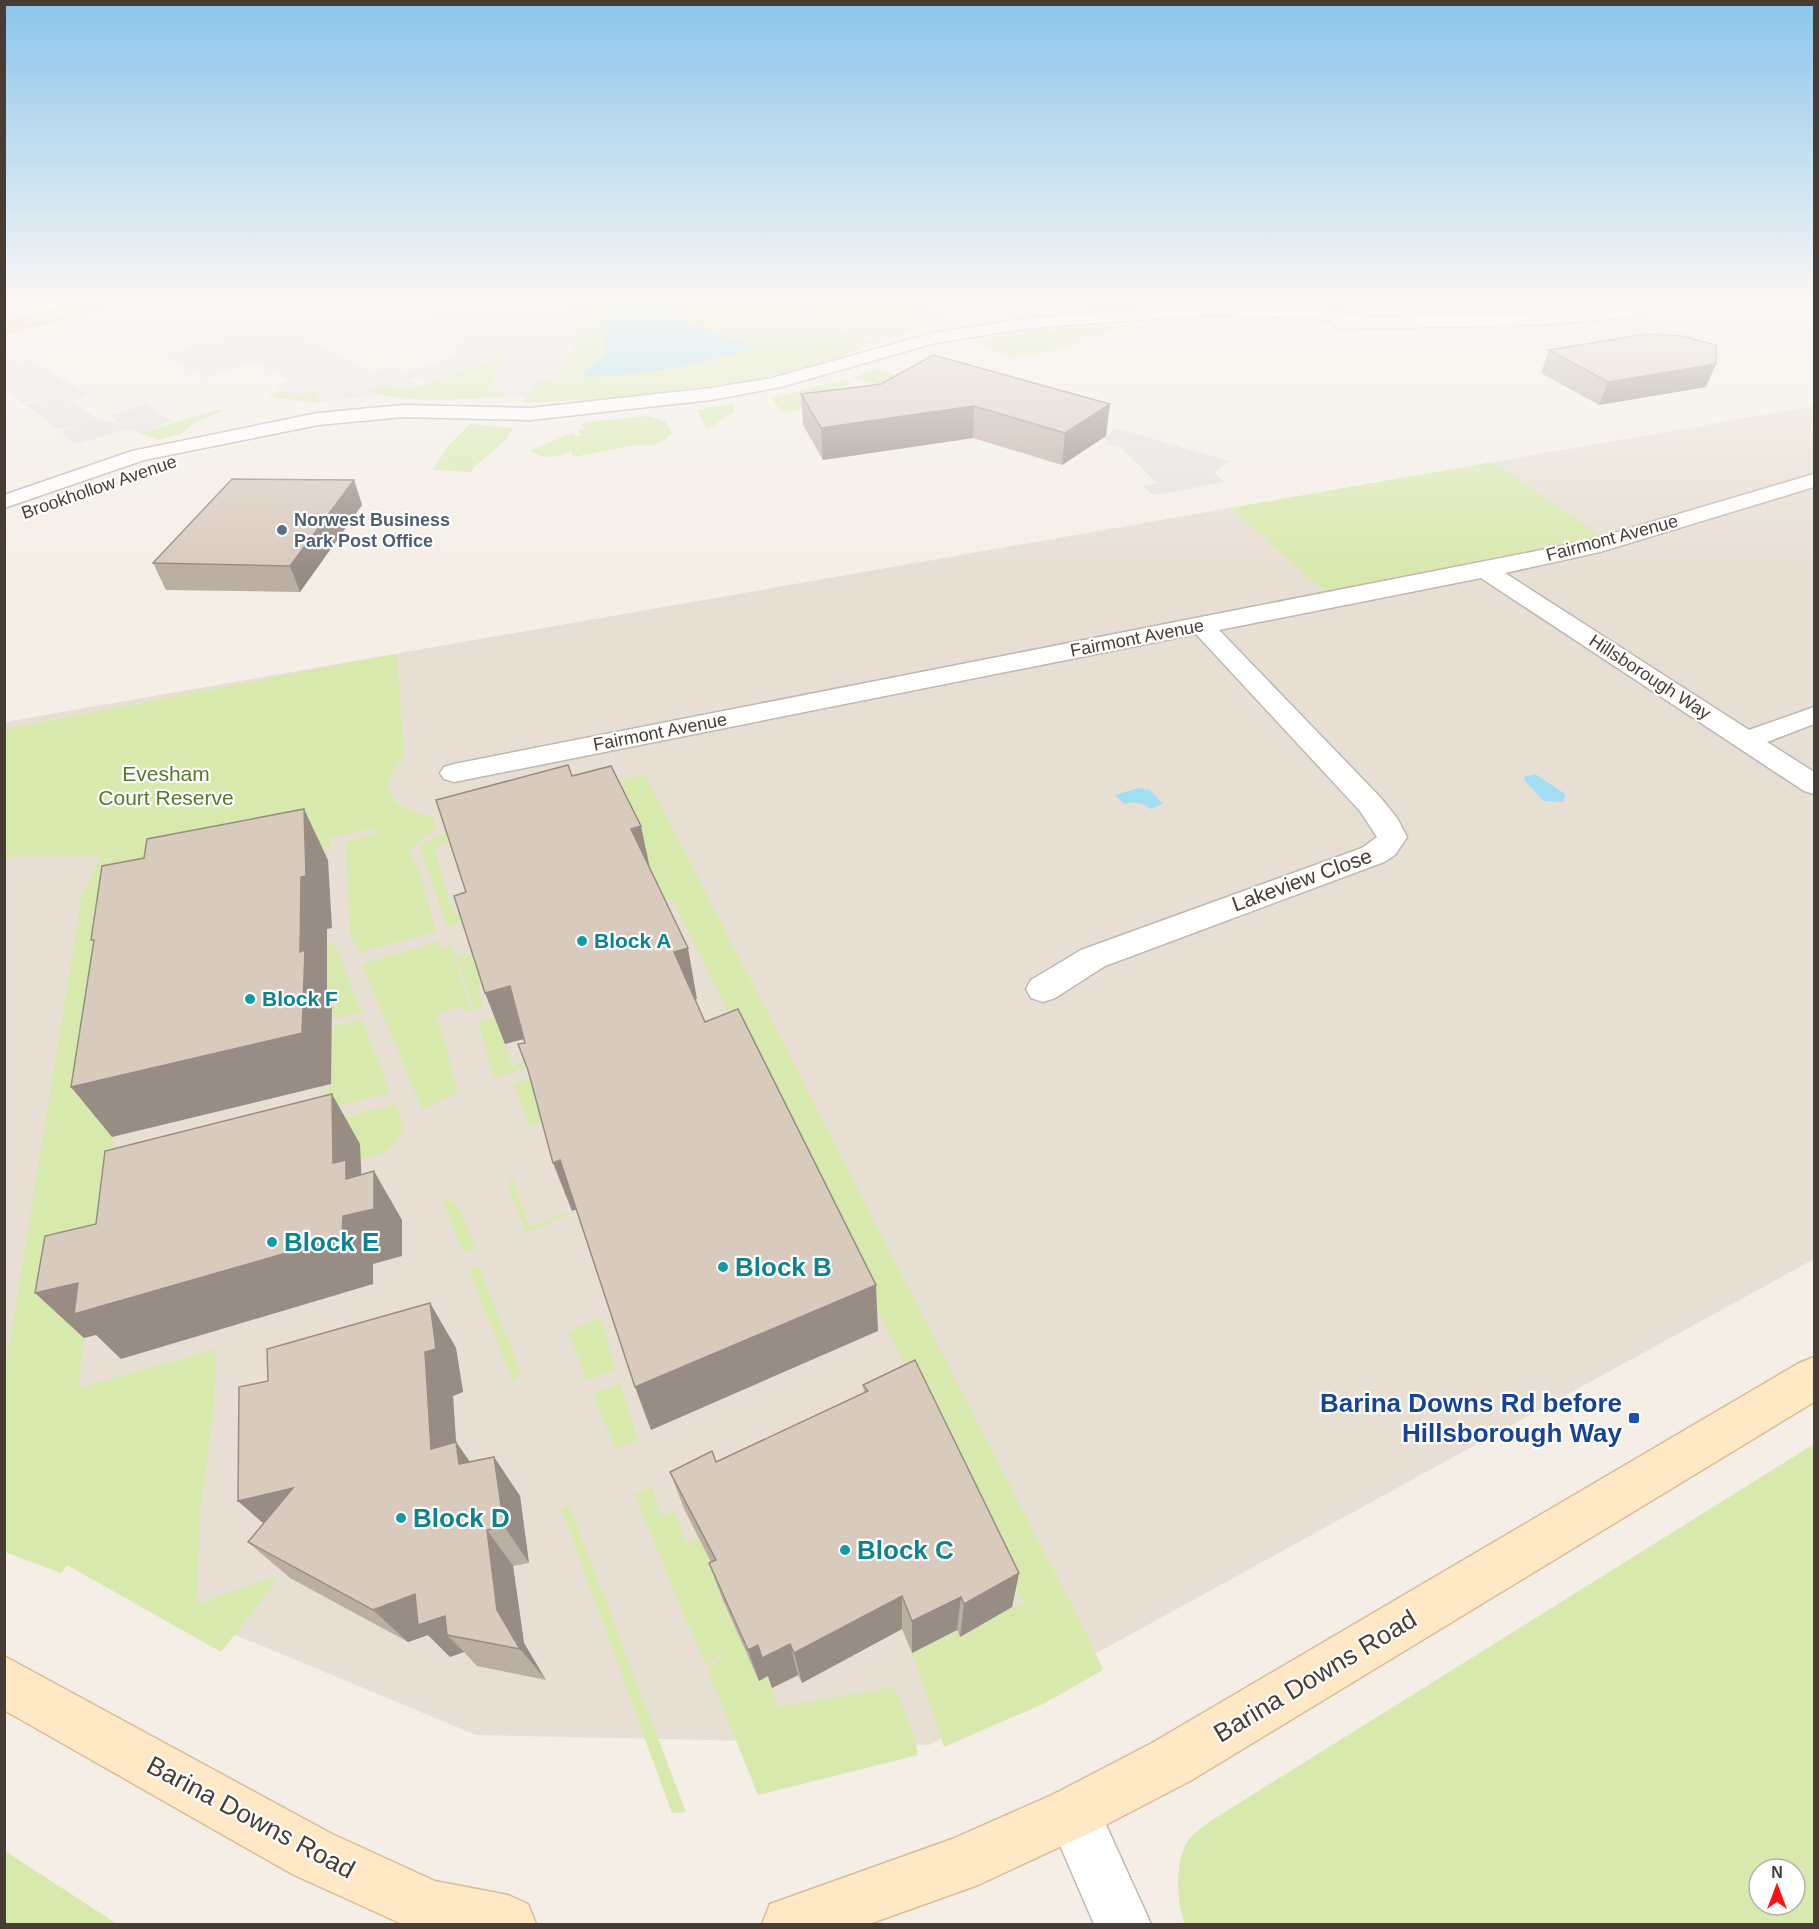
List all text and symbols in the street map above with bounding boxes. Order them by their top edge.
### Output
street label: Brookhollow Avenue [19,451,179,523]
place label: Norwest Business Park Post Office [294,510,450,551]
street label: Fairmont Avenue [1544,511,1680,565]
marker: Norwest Business Park Post Office [275,523,289,537]
street label: Fairmont Avenue [1068,615,1206,661]
street label: Hillsborough Way [1586,630,1714,724]
street label: Fairmont Avenue [591,709,729,755]
park label: Evesham Court Reserve [98,762,234,809]
street label: Lakeview Close [1229,844,1375,915]
place label: Block A [594,929,671,952]
marker: Block A [575,934,589,948]
place label: Block F [262,987,338,1010]
marker: Block F [243,992,257,1006]
place label: Block E [284,1227,379,1257]
marker: Block E [265,1235,279,1249]
place label: Block B [735,1252,832,1282]
marker: Block B [716,1260,730,1274]
place label: Barina Downs Rd before Hillsborough Way [1320,1388,1623,1448]
marker: Barina Downs Rd before Hillsborough Way [1627,1411,1641,1425]
place label: Block D [413,1503,510,1533]
marker: Block D [394,1511,408,1525]
place label: Block C [857,1535,954,1565]
marker: Block C [838,1543,852,1557]
street label: Barina Downs Road [1208,1604,1422,1748]
street label: Barina Downs Road [142,1749,360,1885]
north arrow [1747,1857,1807,1917]
text: N [1771,1864,1783,1881]

